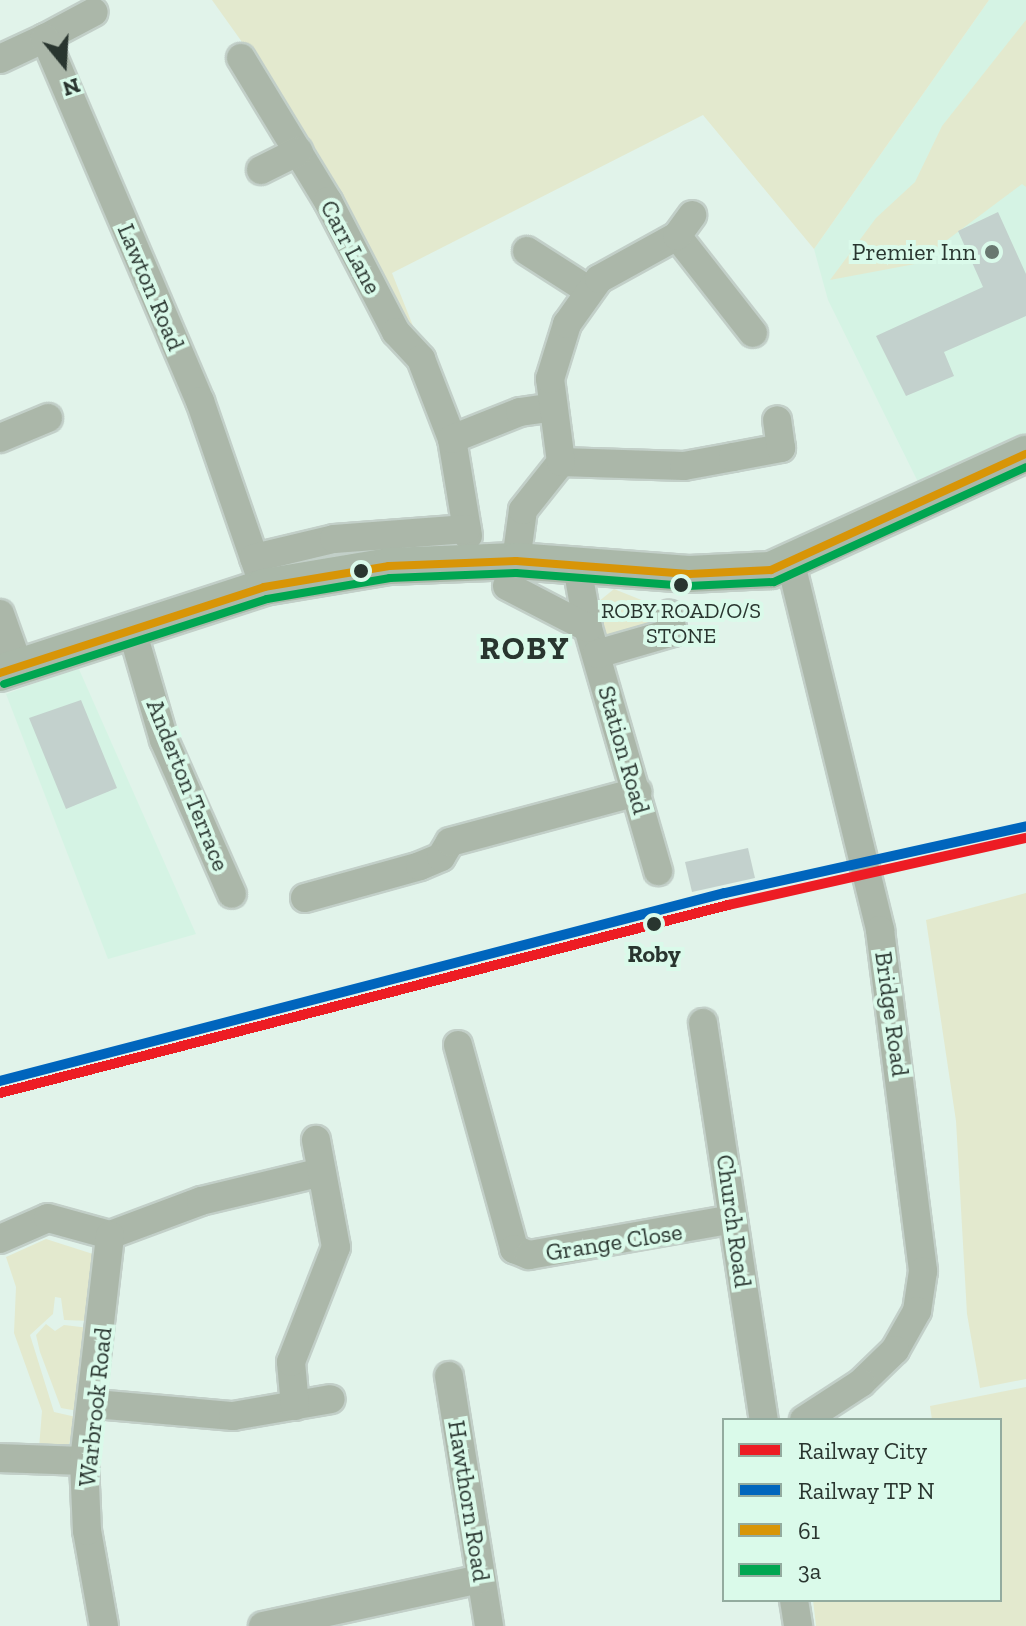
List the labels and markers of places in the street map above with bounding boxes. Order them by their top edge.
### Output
place label: Premier Inn [851,238,976,266]
marker: Premier Inn [983,243,1001,261]
unlabelled marker [353,563,369,579]
marker: ROBY ROAD/O/S STONE [673,577,689,593]
place label: ROBY ROAD/O/S STONE [601,597,761,648]
marker: Roby [642,912,666,936]
place label: Roby [627,940,681,968]

